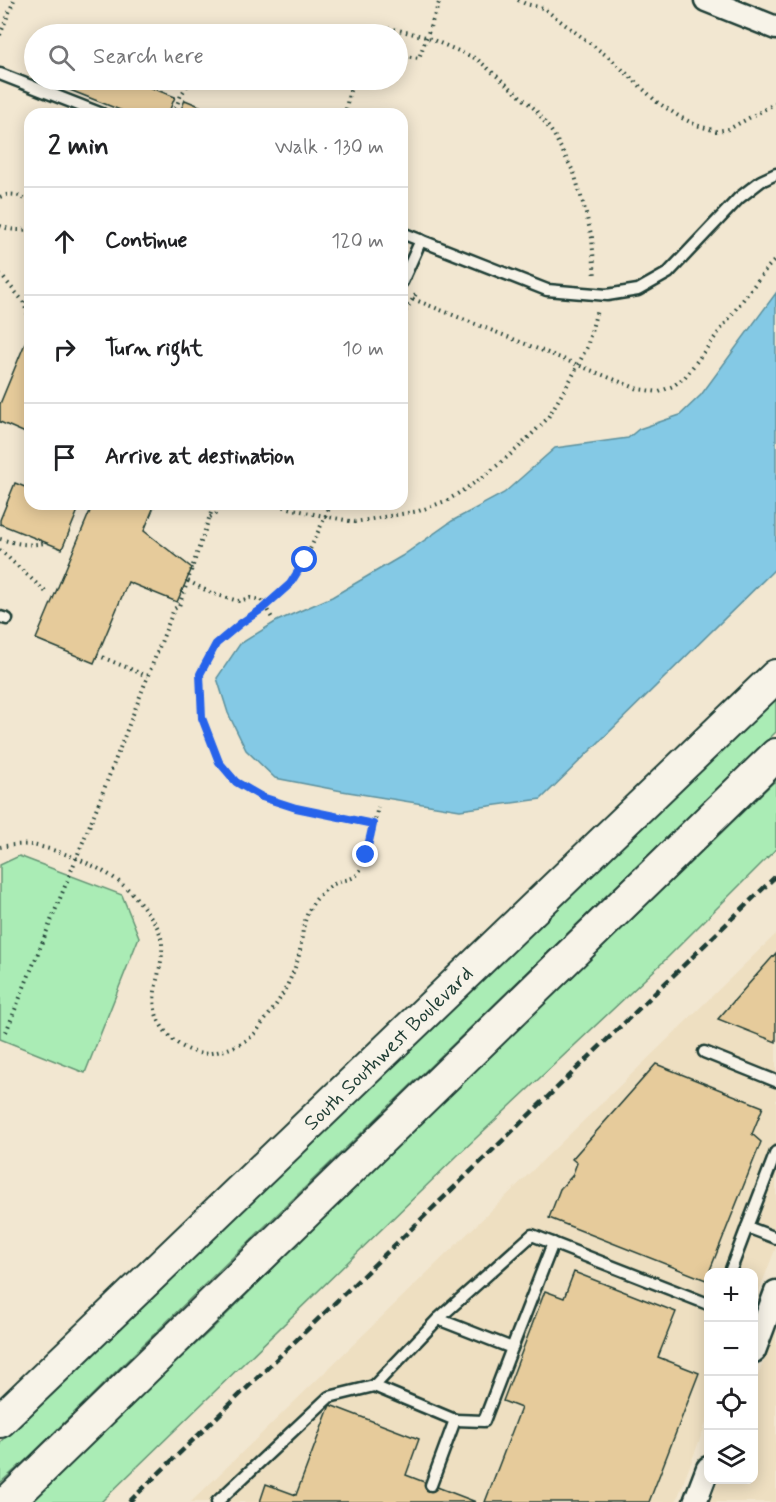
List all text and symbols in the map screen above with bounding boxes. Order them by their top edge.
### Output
search box [24,24,408,90]
icon: search [45,41,78,74]
text: Search here [93,43,204,71]
text: 2 min [48,130,109,164]
text: Walk · 130 m [275,134,384,161]
icon: ahead [48,225,81,258]
text: Continue [105,227,187,255]
text: 120 m [331,228,384,255]
icon: right [48,333,81,366]
text: Turn right [105,335,203,363]
text: 10 m [342,336,384,363]
icon: arrive [48,441,81,474]
text: Arrive at destination [105,443,295,471]
route start [291,546,317,572]
route end [352,841,378,867]
street label: South Southwest Boulevard [298,960,479,1137]
map controls [704,1268,758,1484]
button: + [704,1268,758,1322]
button: − [704,1322,758,1376]
button: locate [704,1376,758,1430]
button: layers [704,1430,758,1484]

